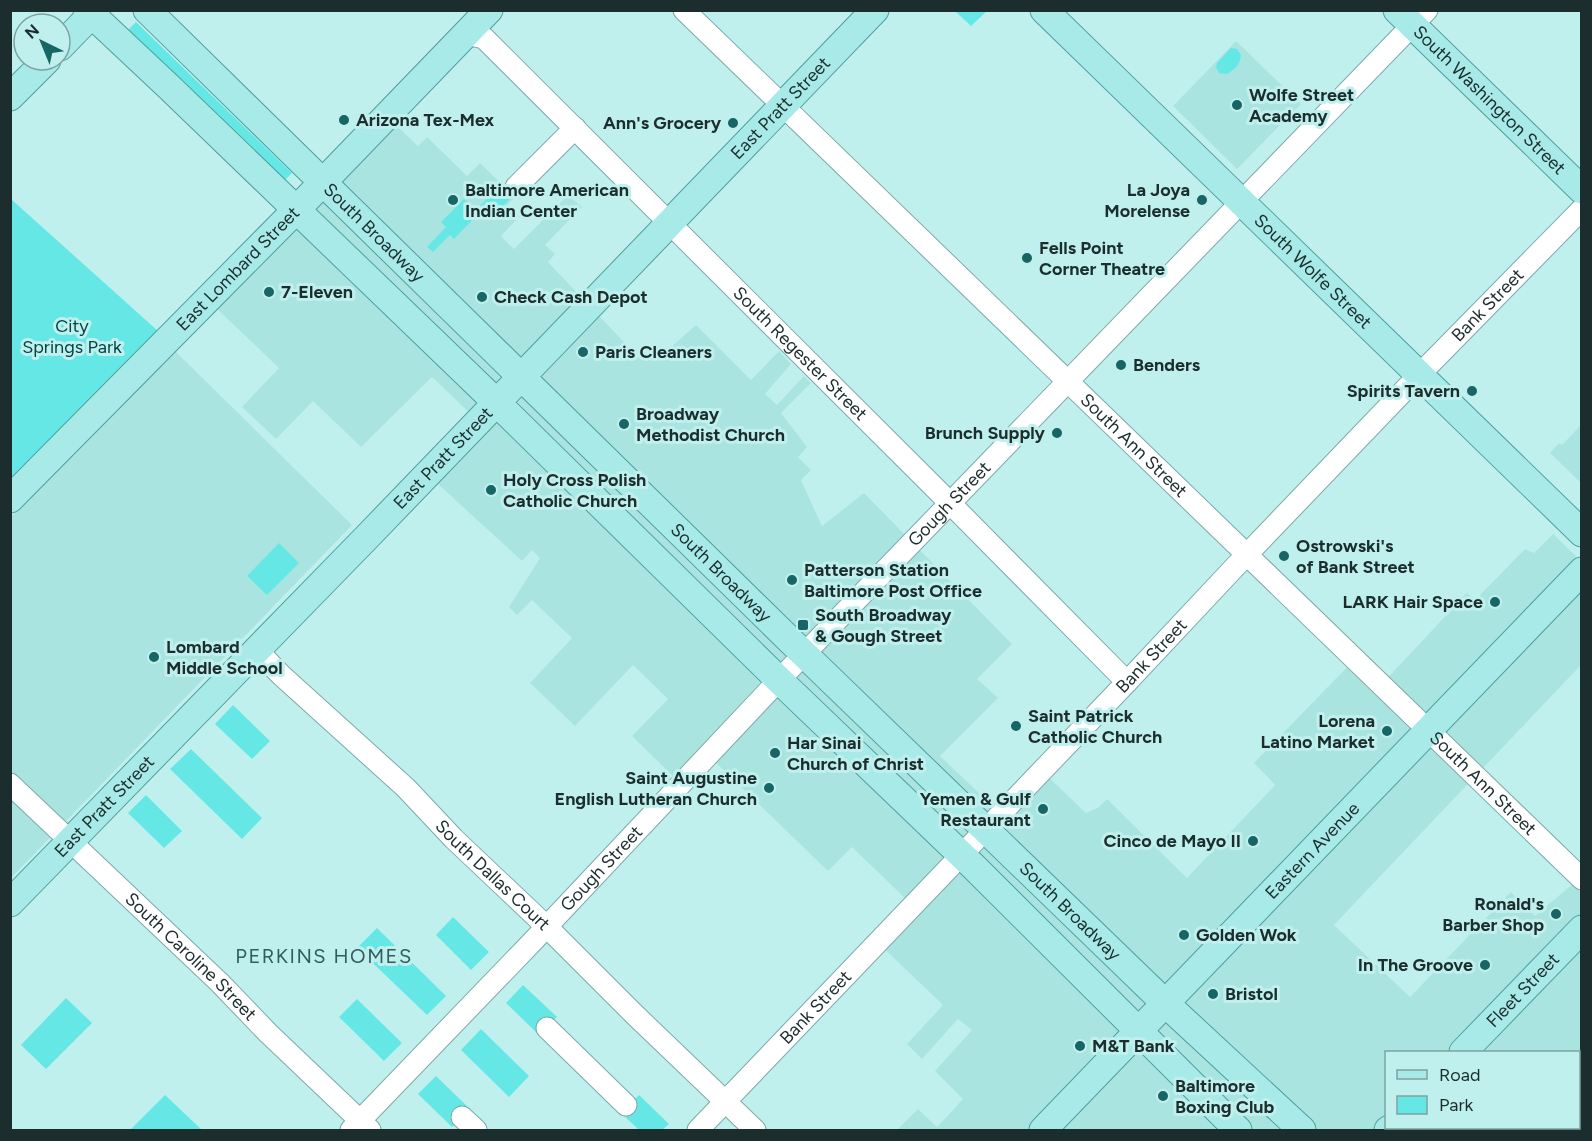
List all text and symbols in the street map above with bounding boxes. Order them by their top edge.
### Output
north arrow [12,12,72,72]
text: N [21,20,43,43]
street label: South Washington Street [1409,21,1570,179]
street label: East Pratt Street [726,52,835,164]
place label: Wolfe Street Academy [1249,84,1354,127]
marker: Wolfe Street Academy [1230,98,1244,112]
place label: Arizona Tex-Mex [356,109,495,131]
place label: Ann's Grocery [603,112,722,134]
marker: Arizona Tex-Mex [337,113,351,127]
marker: Ann's Grocery [726,116,740,130]
street label: South Broadway [319,178,430,287]
place label: Baltimore American Indian Center [465,179,629,222]
place label: La Joya Morelense [1104,179,1190,222]
marker: Baltimore American Indian Center [446,193,460,207]
marker: La Joya Morelense [1195,193,1209,207]
street label: East Lombard Street [172,202,304,335]
street label: South Wolfe Street [1250,209,1376,333]
place label: Fells Point Corner Theatre [1039,237,1165,280]
marker: Fells Point Corner Theatre [1020,251,1034,265]
street label: Bank Street [1447,264,1529,346]
place label: 7-Eleven [281,281,353,303]
street label: South Regester Street [729,282,872,425]
marker: 7-Eleven [262,285,276,299]
place label: Check Cash Depot [494,286,648,308]
marker: Check Cash Depot [475,290,489,304]
park label: City Springs Park [22,315,122,358]
place label: Paris Cleaners [595,341,713,363]
marker: Paris Cleaners [576,345,590,359]
place label: Benders [1133,354,1201,376]
marker: Benders [1114,358,1128,372]
place label: Spirits Tavern [1347,380,1460,402]
marker: Spirits Tavern [1465,384,1479,398]
street label: South Ann Street [1076,389,1192,502]
street label: East Pratt Street [389,402,498,514]
place label: Broadway Methodist Church [636,403,785,446]
marker: Broadway Methodist Church [617,417,631,431]
place label: Brunch Supply [925,422,1046,444]
marker: Brunch Supply [1050,426,1064,440]
street label: Gough Street [903,457,995,551]
place label: Holy Cross Polish Catholic Church [503,469,646,512]
marker: Holy Cross Polish Catholic Church [484,483,498,497]
street label: South Broadway [666,519,777,627]
place label: Ostrowski's of Bank Street [1296,535,1415,578]
marker: Ostrowski's of Bank Street [1277,549,1291,563]
place label: Patterson Station Baltimore Post Office [804,559,982,602]
marker: Patterson Station Baltimore Post Office [785,573,799,587]
place label: LARK Hair Space [1343,591,1483,613]
marker: LARK Hair Space [1488,595,1502,609]
place label: South Broadway & Gough Street [815,604,952,647]
street label: Bank Street [1111,614,1192,698]
marker: South Broadway & Gough Street [796,618,810,632]
place label: Lombard Middle School [166,636,283,679]
marker: Lombard Middle School [147,650,161,664]
place label: Saint Patrick Catholic Church [1028,705,1162,748]
place label: Lorena Latino Market [1261,710,1375,753]
marker: Saint Patrick Catholic Church [1009,719,1023,733]
marker: Lorena Latino Market [1380,724,1394,738]
street label: South Ann Street [1425,727,1541,840]
place label: Har Sinai Church of Christ [787,732,924,775]
marker: Har Sinai Church of Christ [768,746,782,760]
street label: East Pratt Street [50,751,159,862]
place label: Saint Augustine English Lutheran Church [555,767,757,810]
marker: Saint Augustine English Lutheran Church [762,781,776,795]
place label: Yemen & Gulf Restaurant [920,788,1032,831]
street label: Eastern Avenue [1261,797,1364,904]
marker: Yemen & Gulf Restaurant [1036,802,1050,816]
street label: South Dallas Court [430,815,555,935]
street label: Gough Street [556,821,647,916]
place label: Cinco de Mayo II [1103,830,1241,852]
marker: Cinco de Mayo II [1246,834,1260,848]
street label: South Broadway [1015,857,1126,966]
street label: South Caroline Street [121,888,261,1025]
place label: Ronald's Barber Shop [1442,893,1545,936]
marker: Ronald's Barber Shop [1549,907,1563,921]
place label: Golden Wok [1196,924,1297,946]
marker: Golden Wok [1177,928,1191,942]
district label: PERKINS HOMES [235,944,413,968]
street label: Fleet Street [1482,948,1564,1032]
place label: In The Groove [1358,954,1473,976]
marker: In The Groove [1478,958,1492,972]
street label: Bank Street [775,966,856,1049]
place label: Bristol [1225,983,1278,1005]
marker: Bristol [1206,987,1220,1001]
place label: M&T Bank [1092,1035,1175,1057]
marker: M&T Bank [1073,1039,1087,1053]
legend [1385,1051,1580,1129]
text: Road [1439,1064,1480,1086]
place label: Baltimore Boxing Club [1175,1075,1275,1118]
marker: Baltimore Boxing Club [1156,1089,1170,1103]
text: Park [1439,1094,1474,1116]

